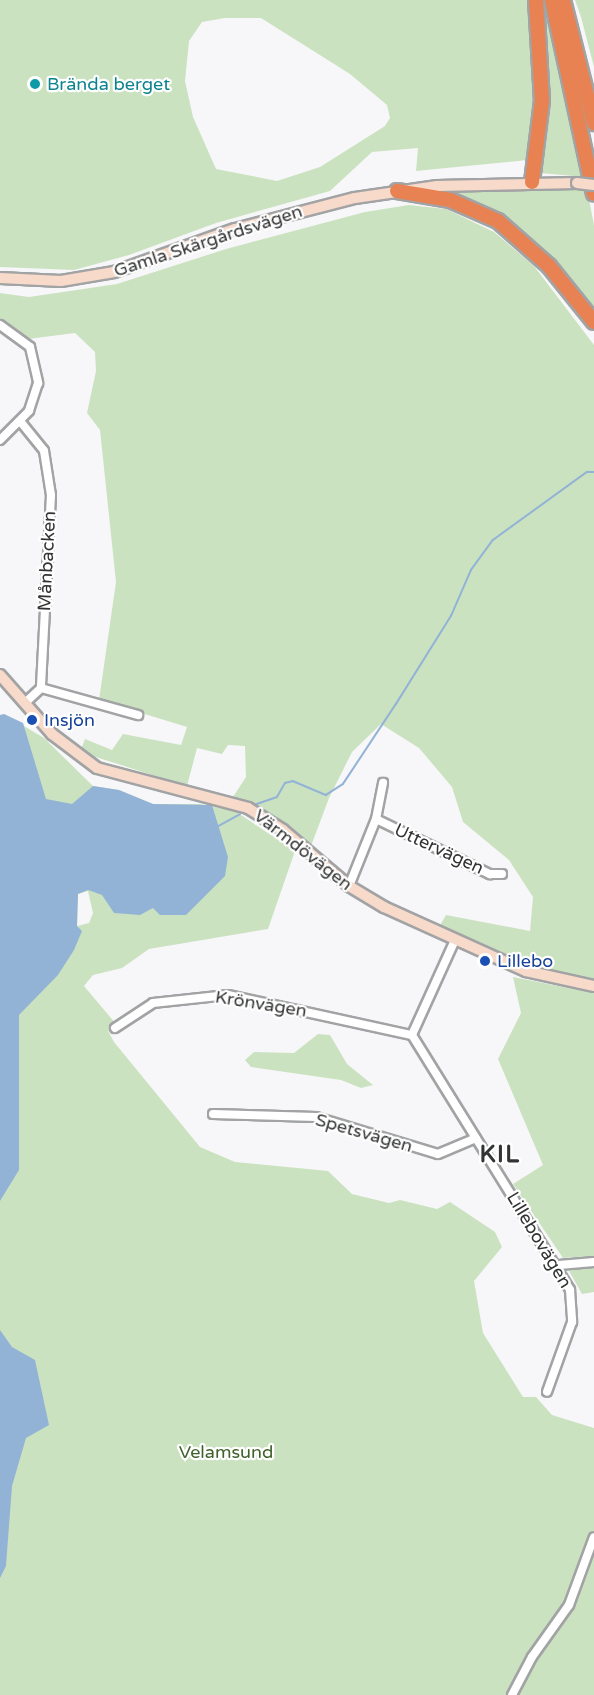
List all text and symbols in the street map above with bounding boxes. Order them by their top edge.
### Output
place label: Brända berget [47,73,170,95]
marker: Brända berget [28,77,42,91]
street label: Gamla Skärgårdsvägen [111,200,305,282]
street label: Månbacken [34,510,60,612]
place label: Insjön [44,709,95,731]
marker: Insjön [25,713,39,727]
street label: Värmdövägen [249,805,357,895]
street label: Uttervägen [391,819,487,879]
place label: Lillebo [497,950,553,972]
marker: Lillebo [478,954,492,968]
street label: Krönvägen [214,986,308,1022]
street label: Spetsvägen [313,1109,415,1157]
district label: KIL [479,1141,521,1169]
street label: Lillebovägen [502,1188,576,1292]
park label: Velamsund [179,1441,273,1463]

